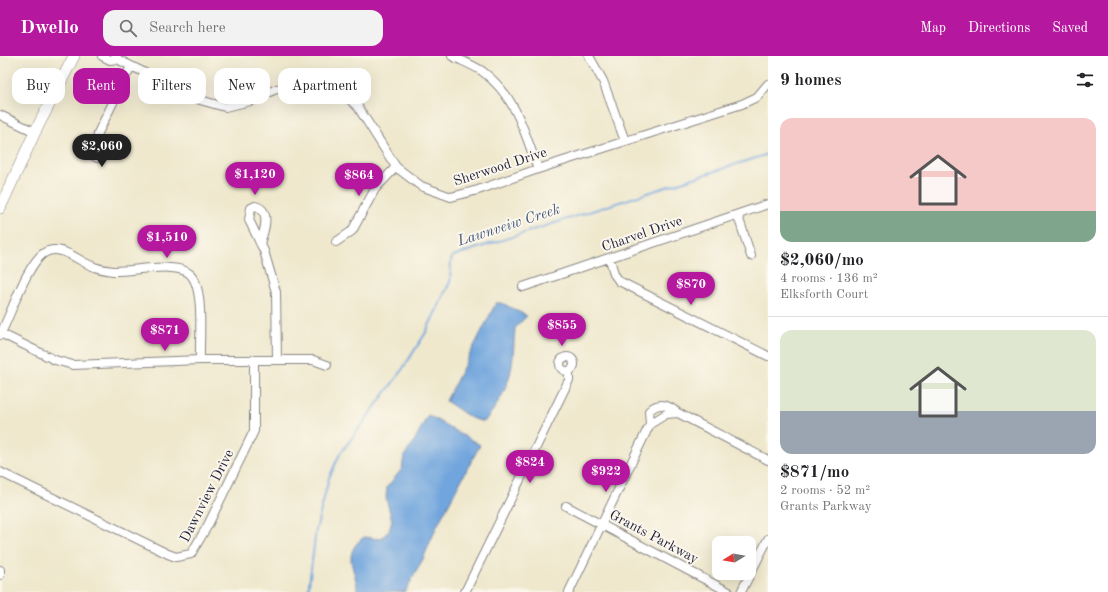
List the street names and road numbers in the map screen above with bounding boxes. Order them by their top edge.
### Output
street label: Sherwood Drive [452,145,548,189]
street label: Charvel Drive [600,214,684,254]
street label: Dawnview Drive [178,447,236,545]
street label: Grants Parkway [607,508,701,567]

